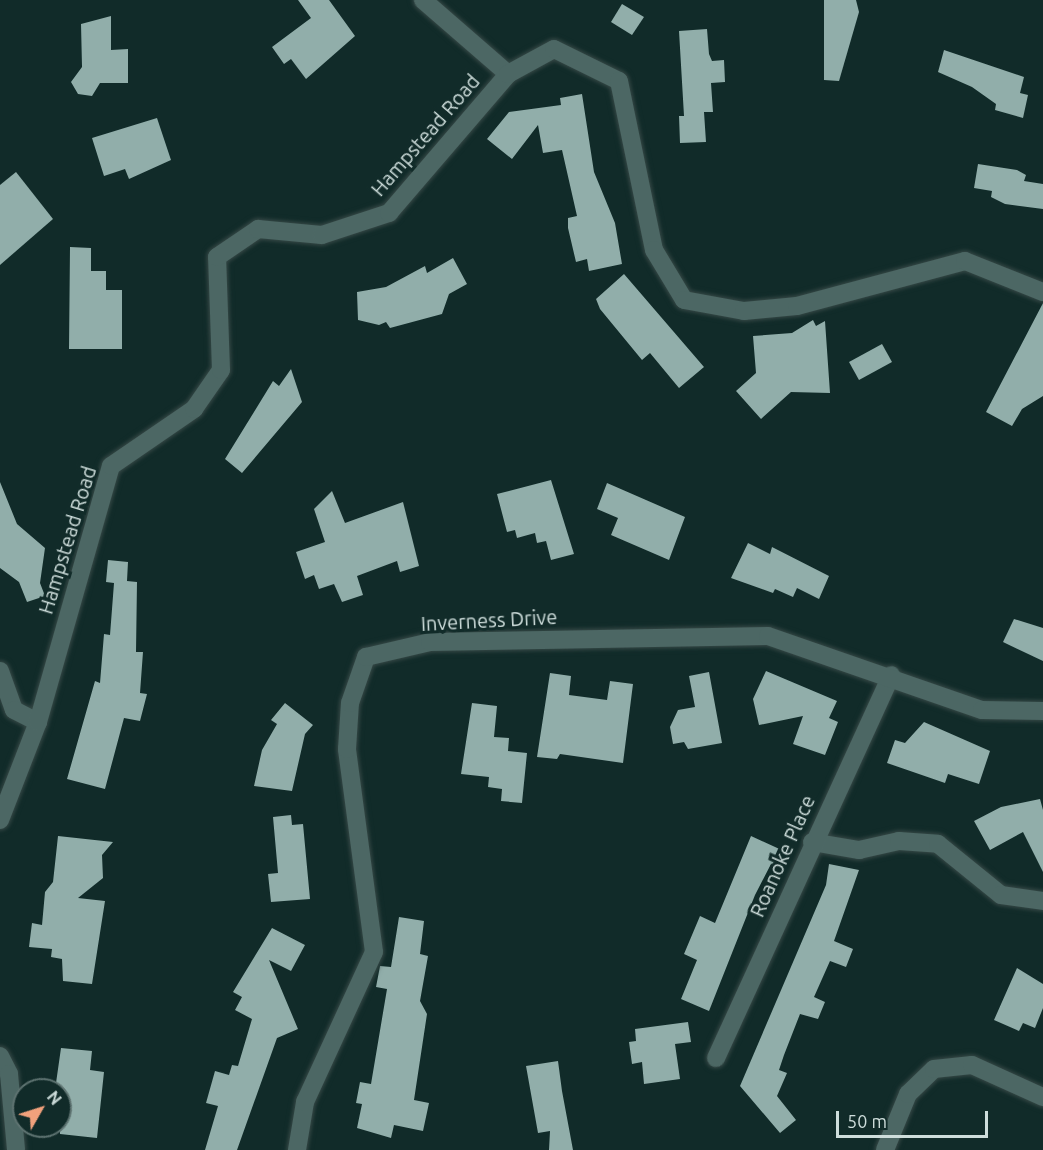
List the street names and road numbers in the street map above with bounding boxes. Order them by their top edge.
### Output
street label: Hampstead Road [366,69,484,201]
street label: Hampstead Road [33,463,101,617]
street label: Inverness Drive [420,604,558,636]
street label: Roanoke Place [744,791,820,921]

